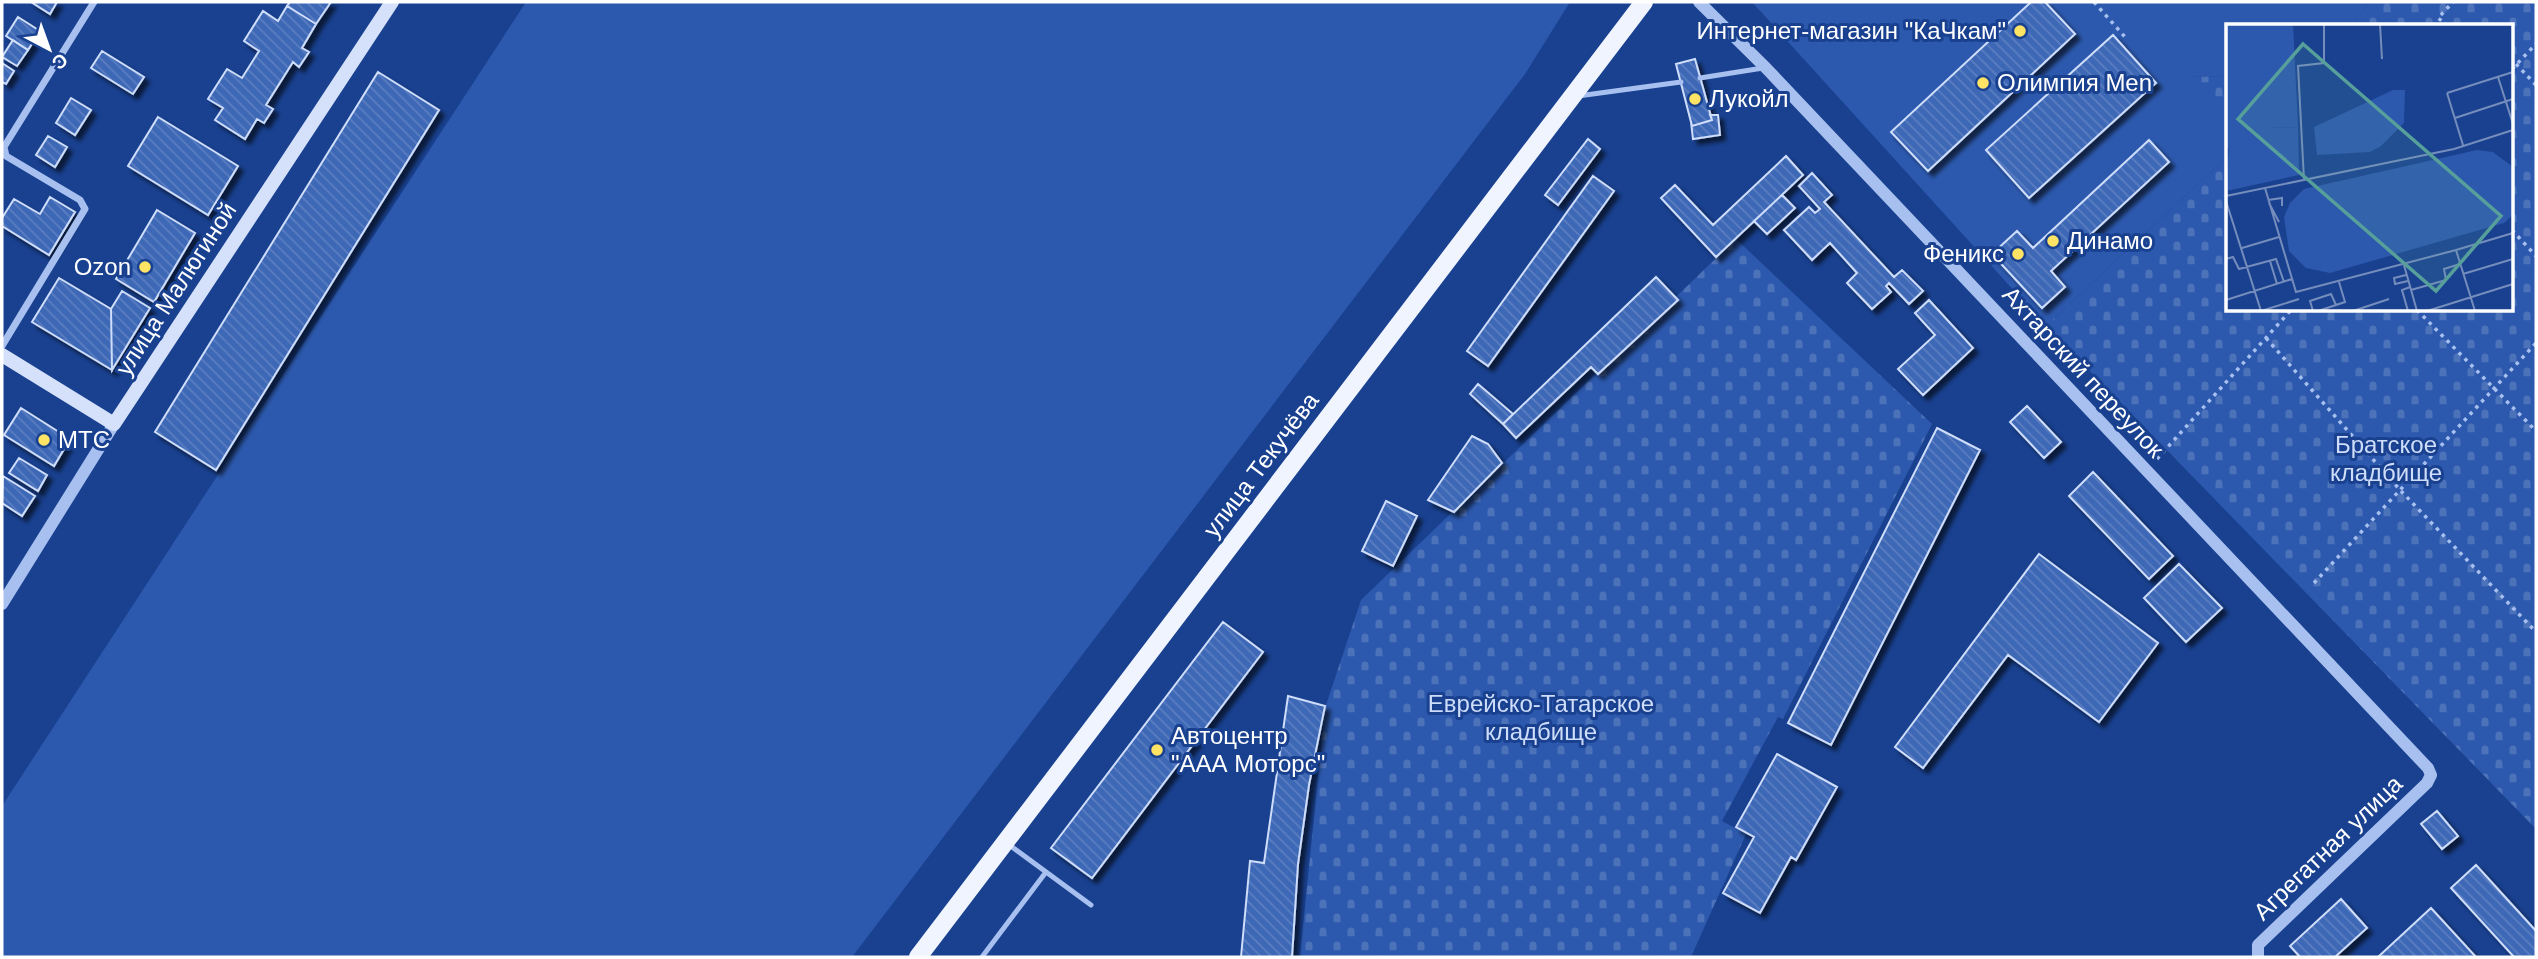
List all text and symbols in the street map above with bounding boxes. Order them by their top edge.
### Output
north arrow [14,14,84,84]
place label: Интернет-магазин "КаЧкам" [1697,17,2006,44]
marker: Интернет-магазин "КаЧкам" [2012,23,2028,39]
inset map [2226,24,2514,312]
text: С [48,49,72,74]
place label: Олимпия Men [1997,69,2152,96]
marker: Олимпия Men [1975,75,1991,91]
place label: Лукойл [1709,85,1789,112]
marker: Лукойл [1687,91,1703,107]
street label: улица Малюгиной [110,197,241,380]
place label: Динамо [2067,227,2153,254]
marker: Динамо [2045,233,2061,249]
place label: Феникс [1923,240,2004,267]
marker: Феникс [2010,246,2026,262]
place label: Ozon [74,253,131,280]
marker: Ozon [137,259,153,275]
street label: Ахтарский переулок [1997,281,2170,463]
street label: улица Текучёва [1198,387,1324,542]
place label: МТС [58,426,110,453]
park label: Братское кладбище [2330,431,2442,486]
marker: МТС [36,432,52,448]
park label: Еврейско-Татарское кладбище [1428,690,1654,745]
place label: Автоцентр "ААА Моторс" [1171,722,1325,777]
marker: Автоцентр "ААА Моторс" [1149,742,1165,758]
street label: Агрегатная улица [2248,769,2408,925]

